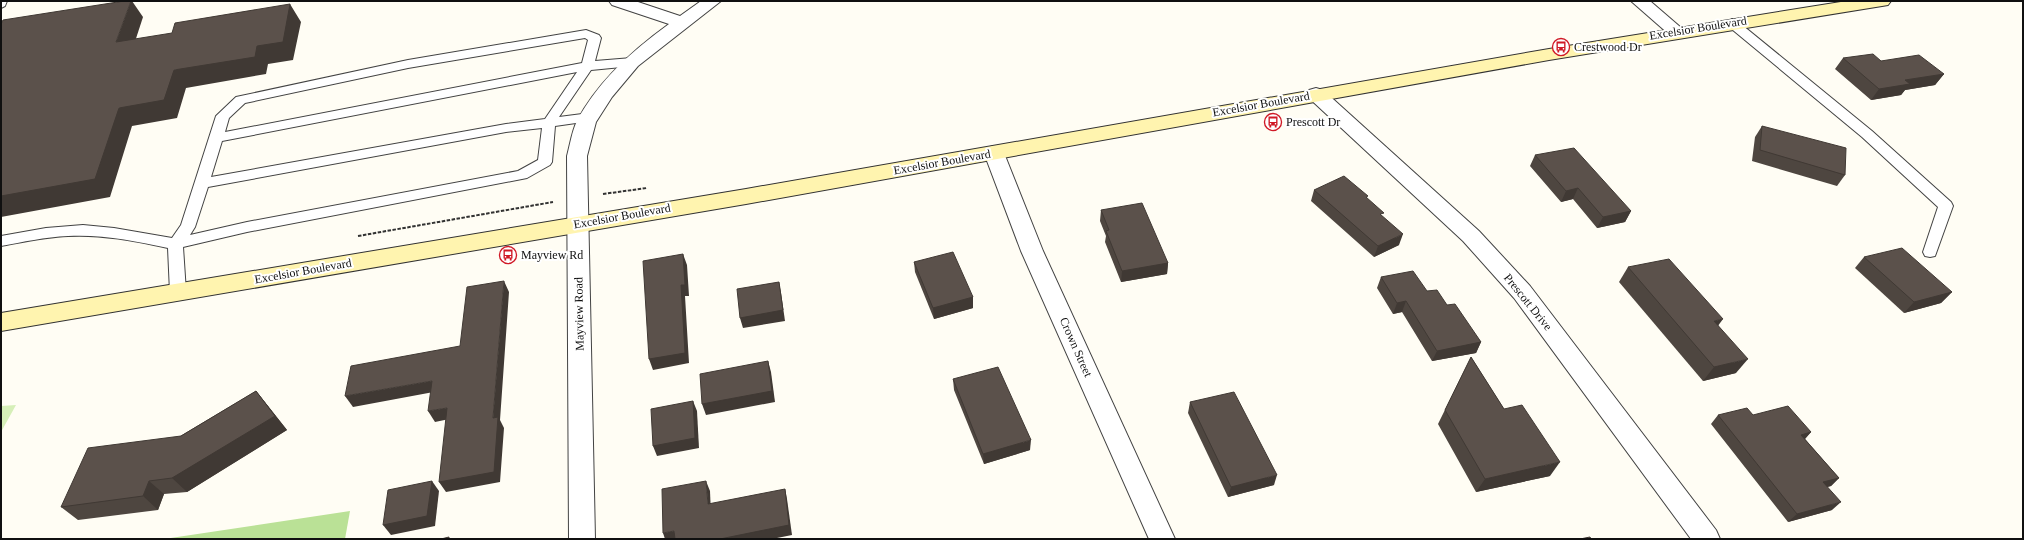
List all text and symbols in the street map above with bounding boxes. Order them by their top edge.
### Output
street label: Excelsior Boulevard [1648,13,1748,43]
bus stop icon: Crestwood Dr [1551,37,1571,57]
place label: Crestwood Dr [1574,40,1642,54]
street label: Excelsior Boulevard [1211,89,1311,119]
bus stop icon: Prescott Dr [1263,112,1283,132]
place label: Prescott Dr [1286,115,1340,129]
street label: Excelsior Boulevard [892,147,992,177]
street label: Excelsior Boulevard [572,201,672,231]
bus stop icon: Mayview Rd [498,245,518,265]
place label: Mayview Rd [521,248,583,262]
street label: Excelsior Boulevard [253,256,353,286]
street label: Prescott Drive [1501,271,1555,333]
street label: Mayview Road [571,277,587,351]
street label: Crown Street [1057,315,1096,380]

